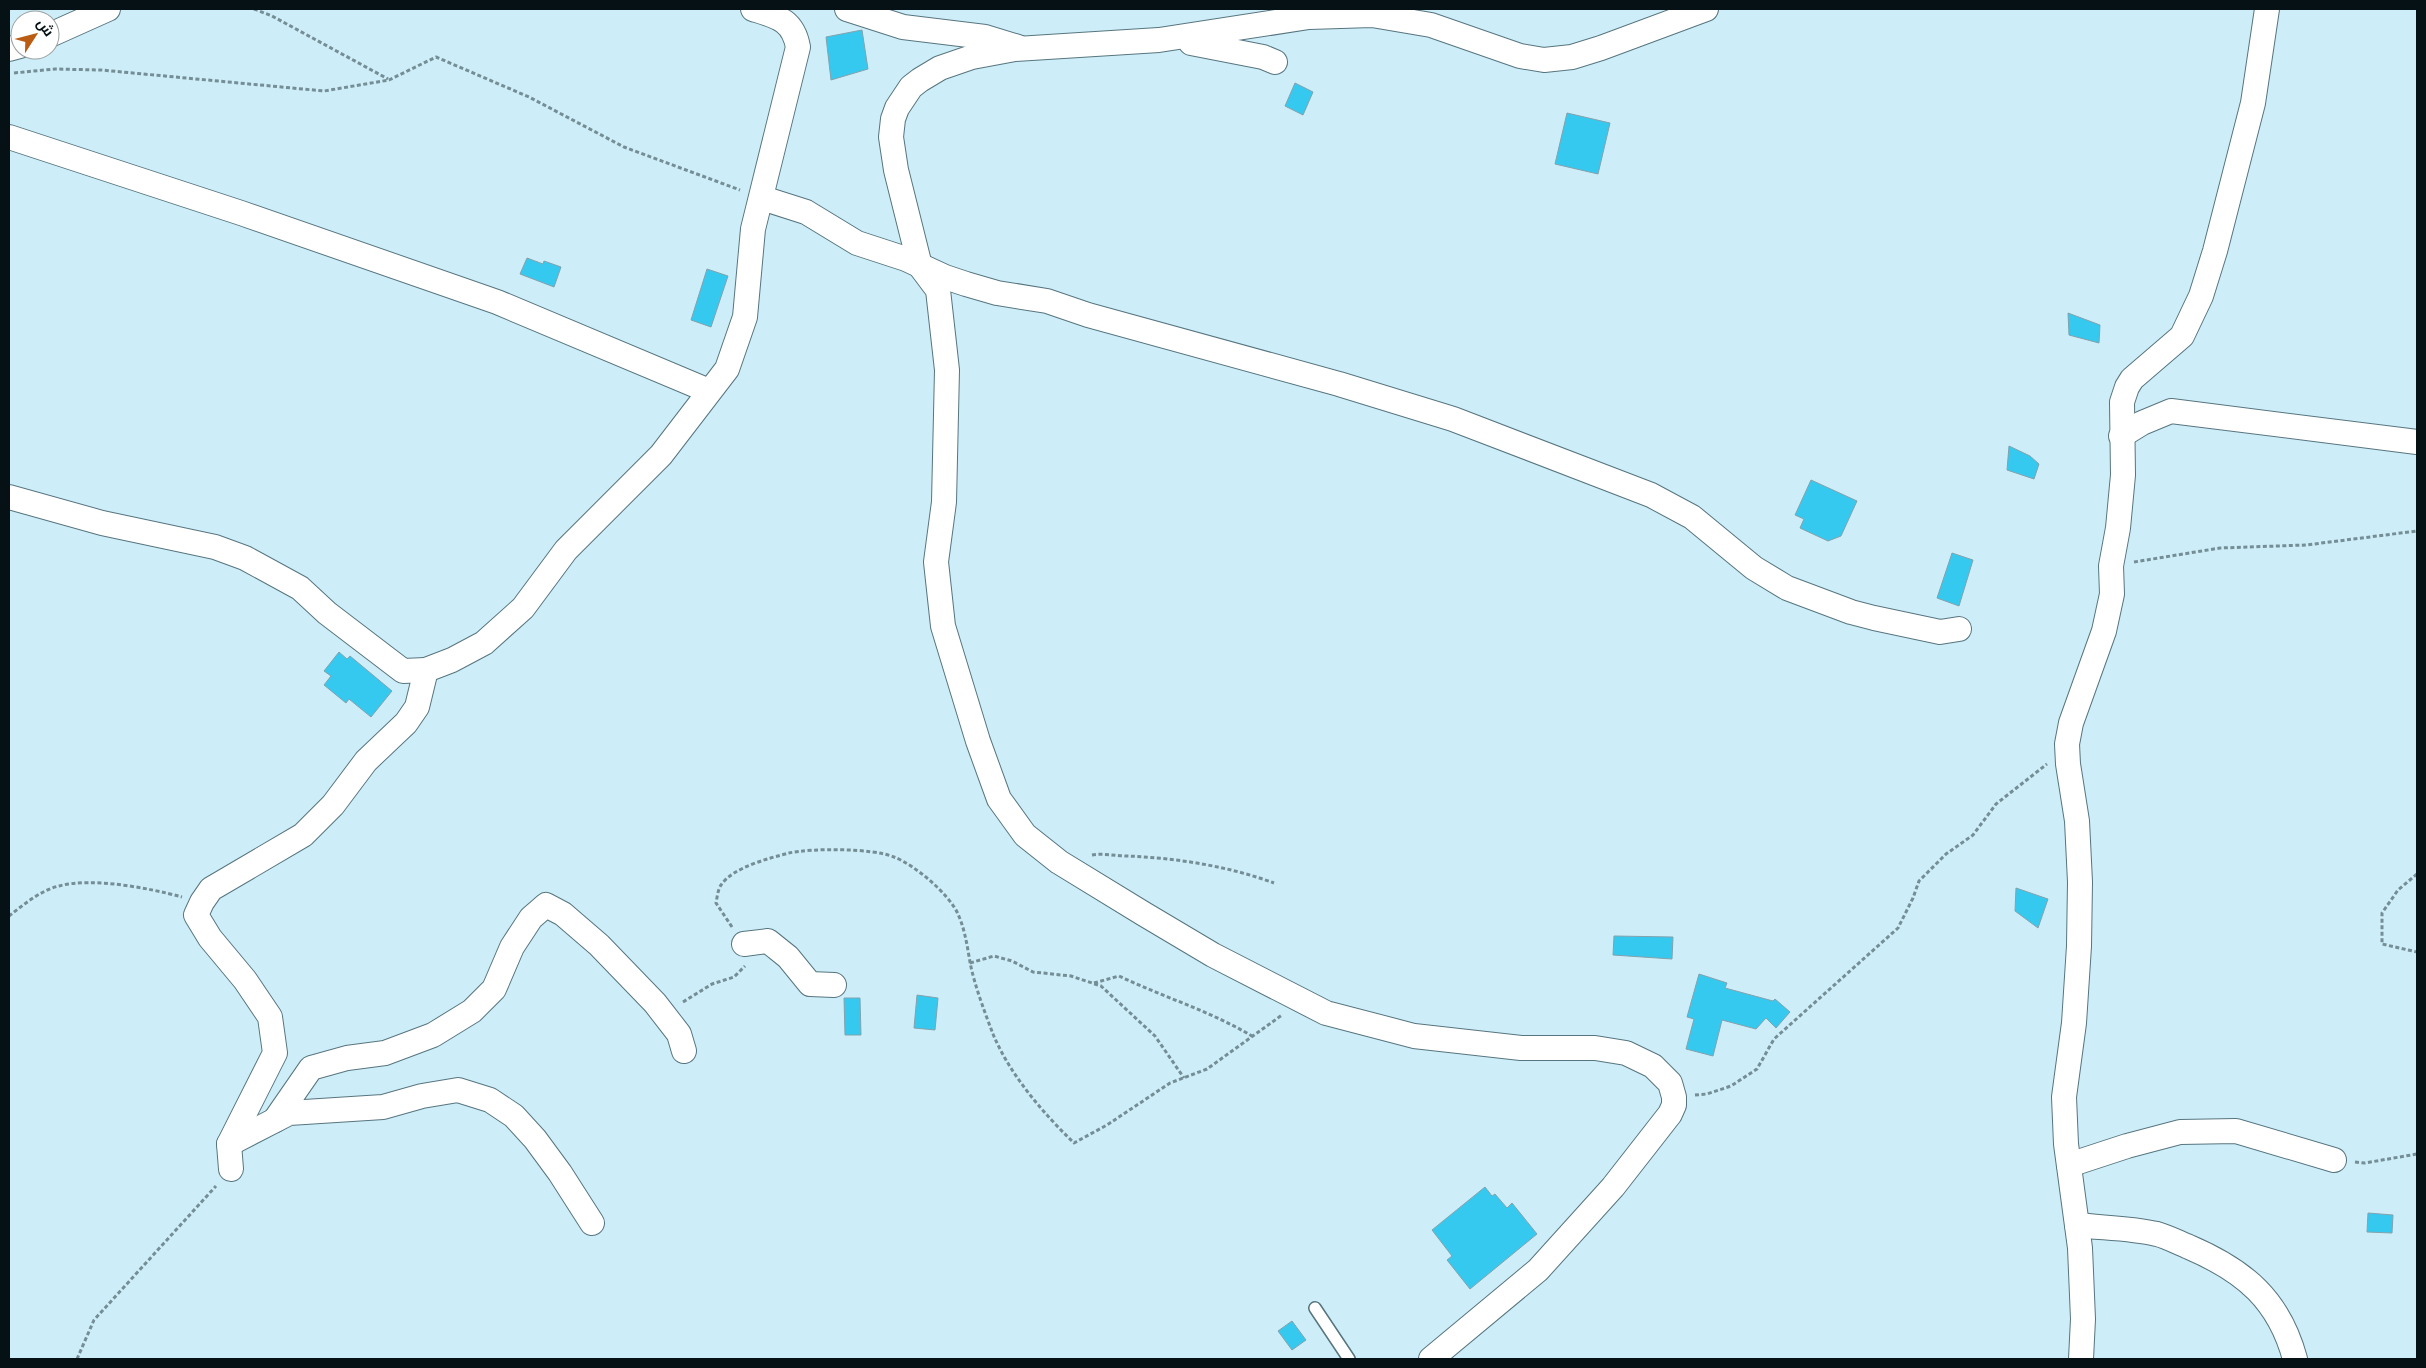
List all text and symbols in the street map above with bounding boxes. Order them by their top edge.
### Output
north arrow [10,10,60,60]
text: ش [33,14,59,40]

